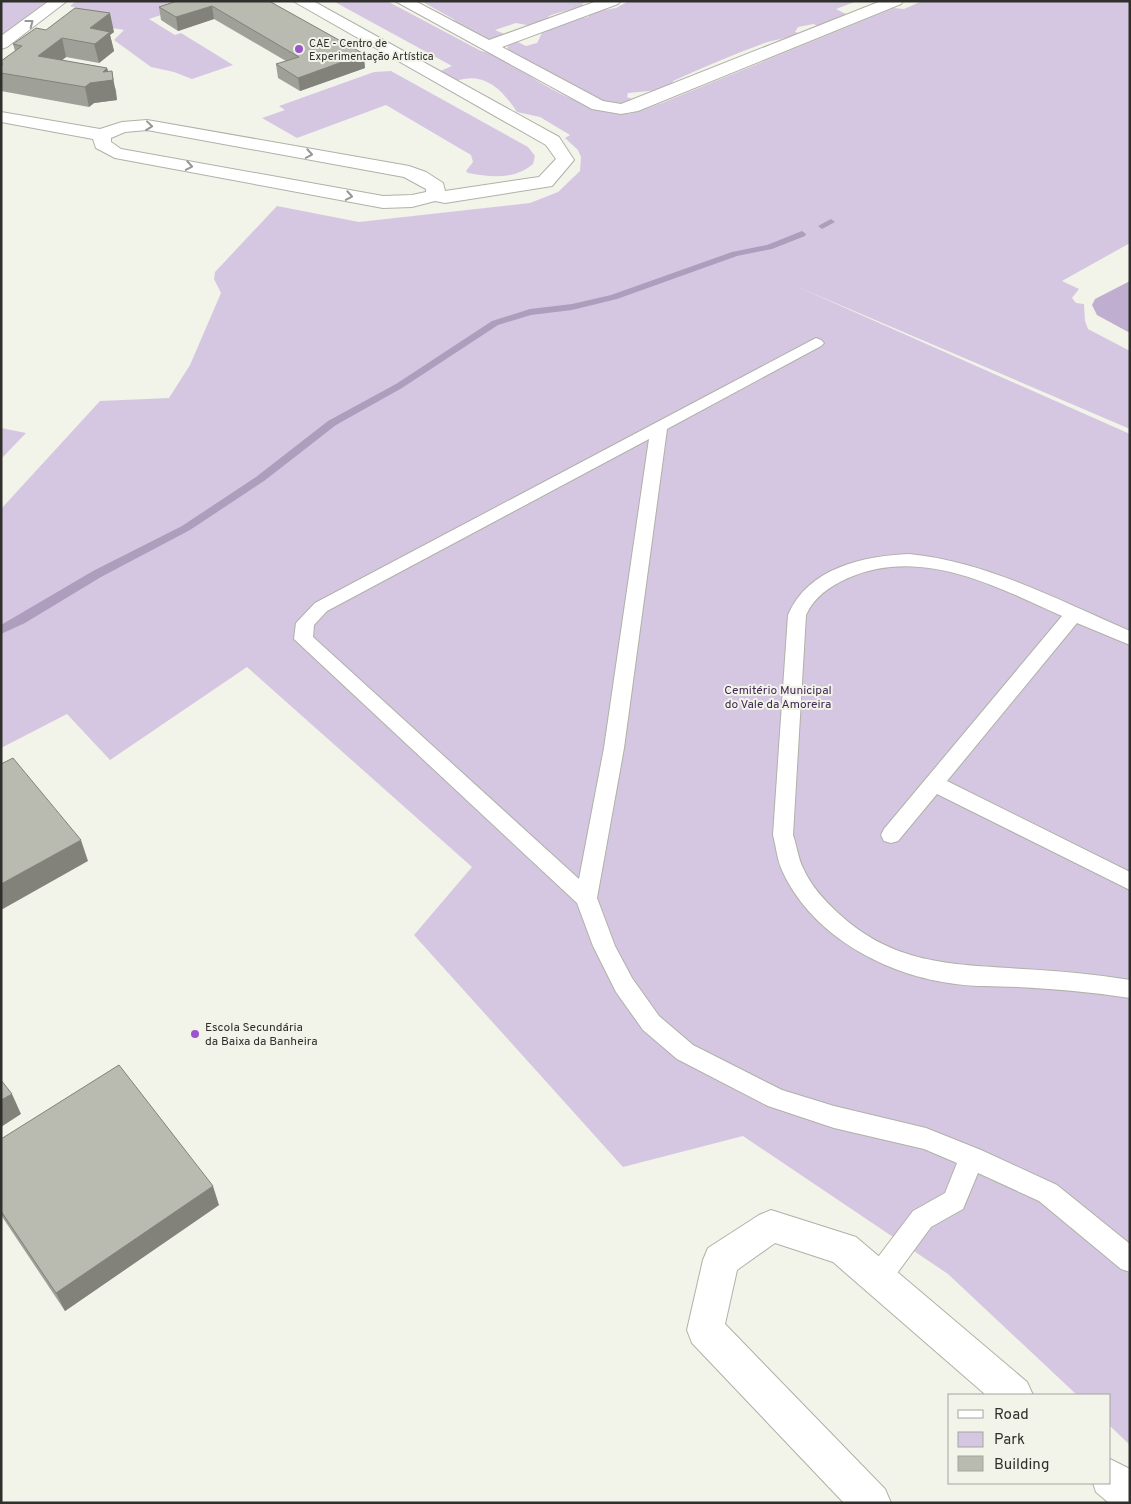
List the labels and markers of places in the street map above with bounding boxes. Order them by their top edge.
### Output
place label: CAE - Centro de Experimentação Artística [309,37,434,64]
marker: CAE - Centro de Experimentação Artística [293,43,305,55]
place label: Escola Secundária da Baixa da Banheira [205,1020,318,1050]
marker: Escola Secundária da Baixa da Banheira [189,1028,201,1040]

